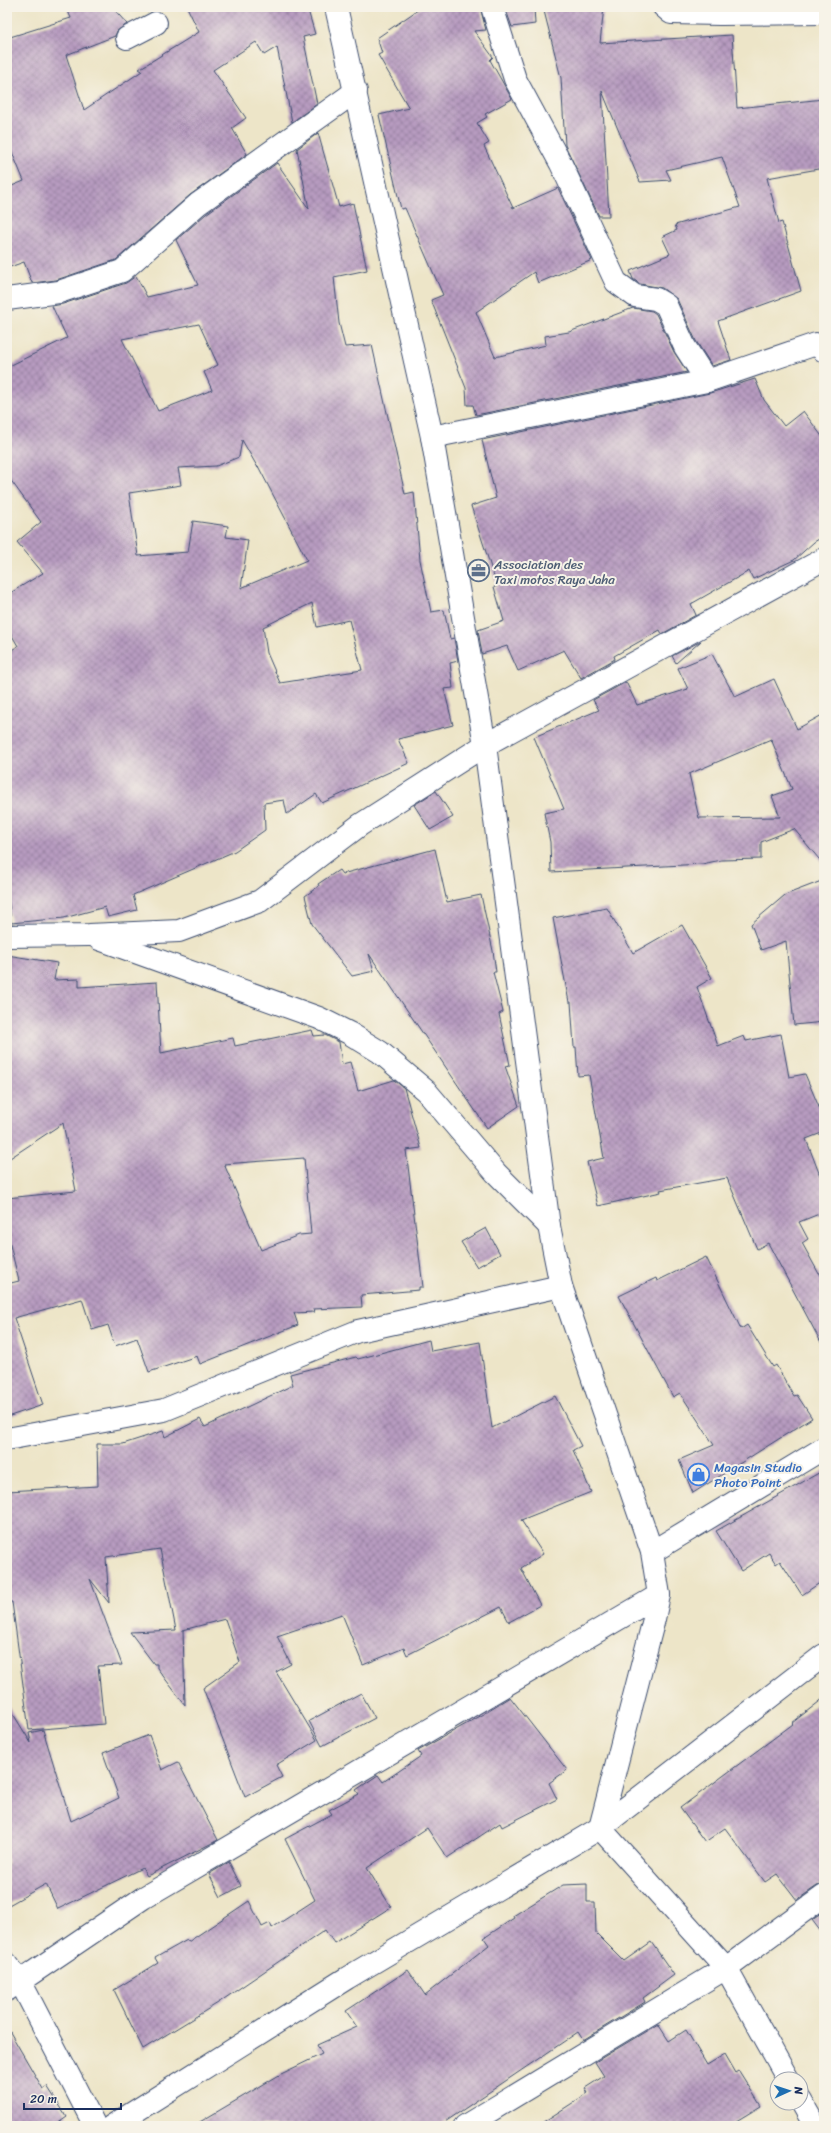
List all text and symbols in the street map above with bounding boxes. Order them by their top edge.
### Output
place label: Association des Taxi motos Raya Jaha [493,553,615,591]
office icon: Association des Taxi motos Raya Jaha [465,558,491,584]
place label: Magasin Studio Photo Point [714,1456,802,1494]
shop icon: Magasin Studio Photo Point [685,1461,711,1487]
north arrow [769,2071,809,2111]
scale bar [24,2085,121,2111]
text: N [789,2085,808,2095]
text: 20 m [30,2088,57,2110]

